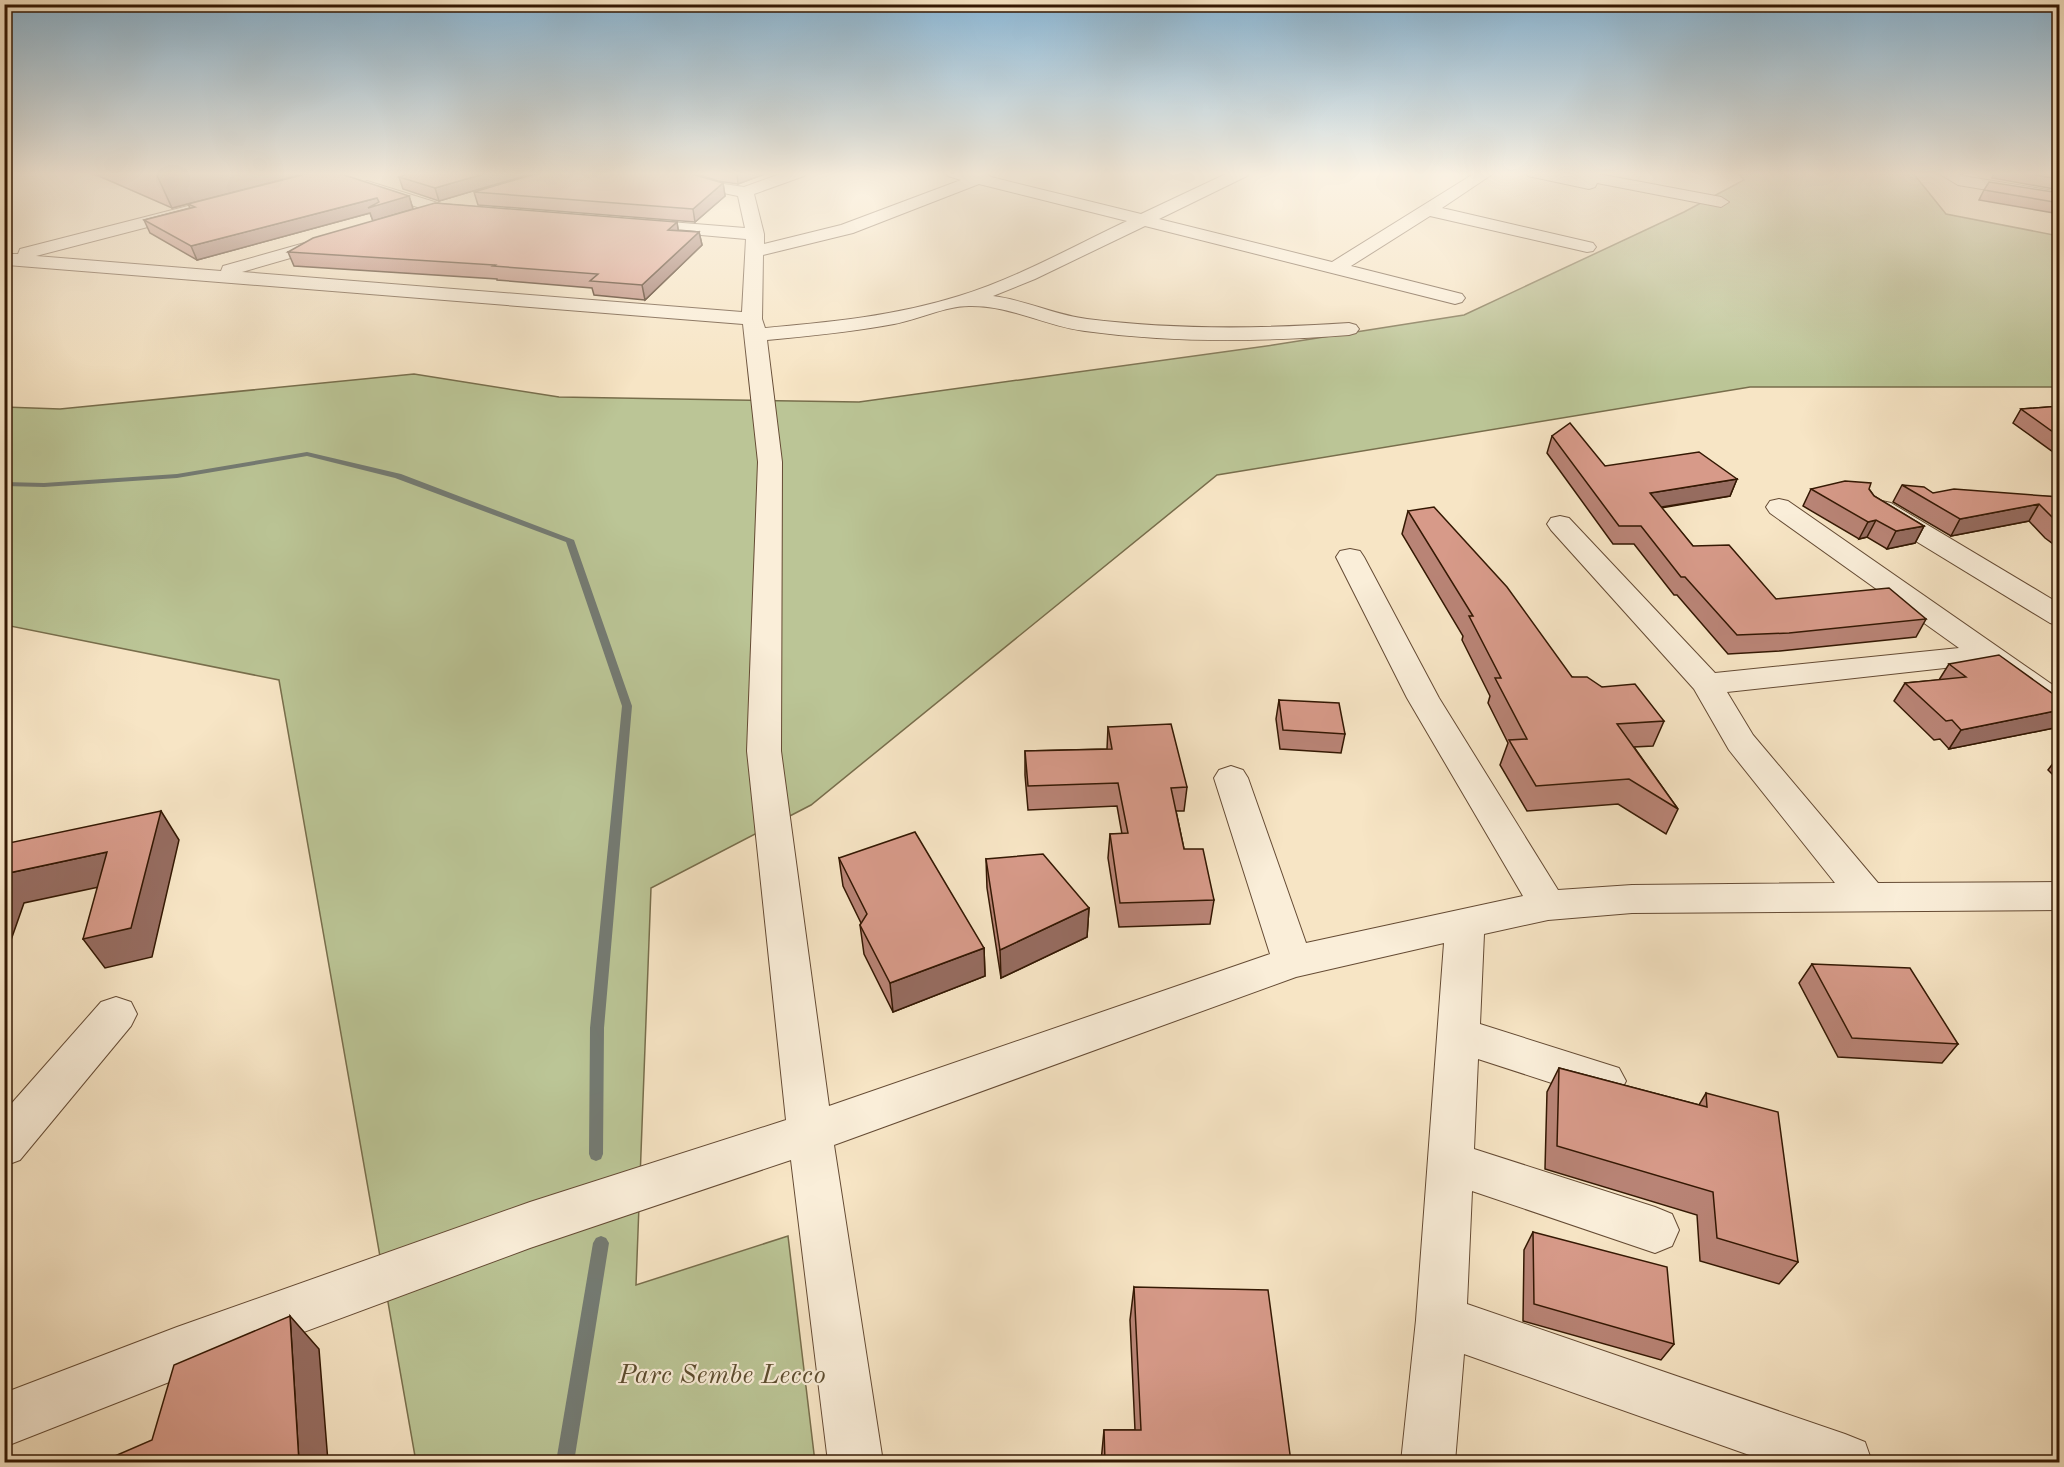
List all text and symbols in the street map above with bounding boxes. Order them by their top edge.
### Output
park label: Parc Sembe Lecco [617,1362,826,1389]

